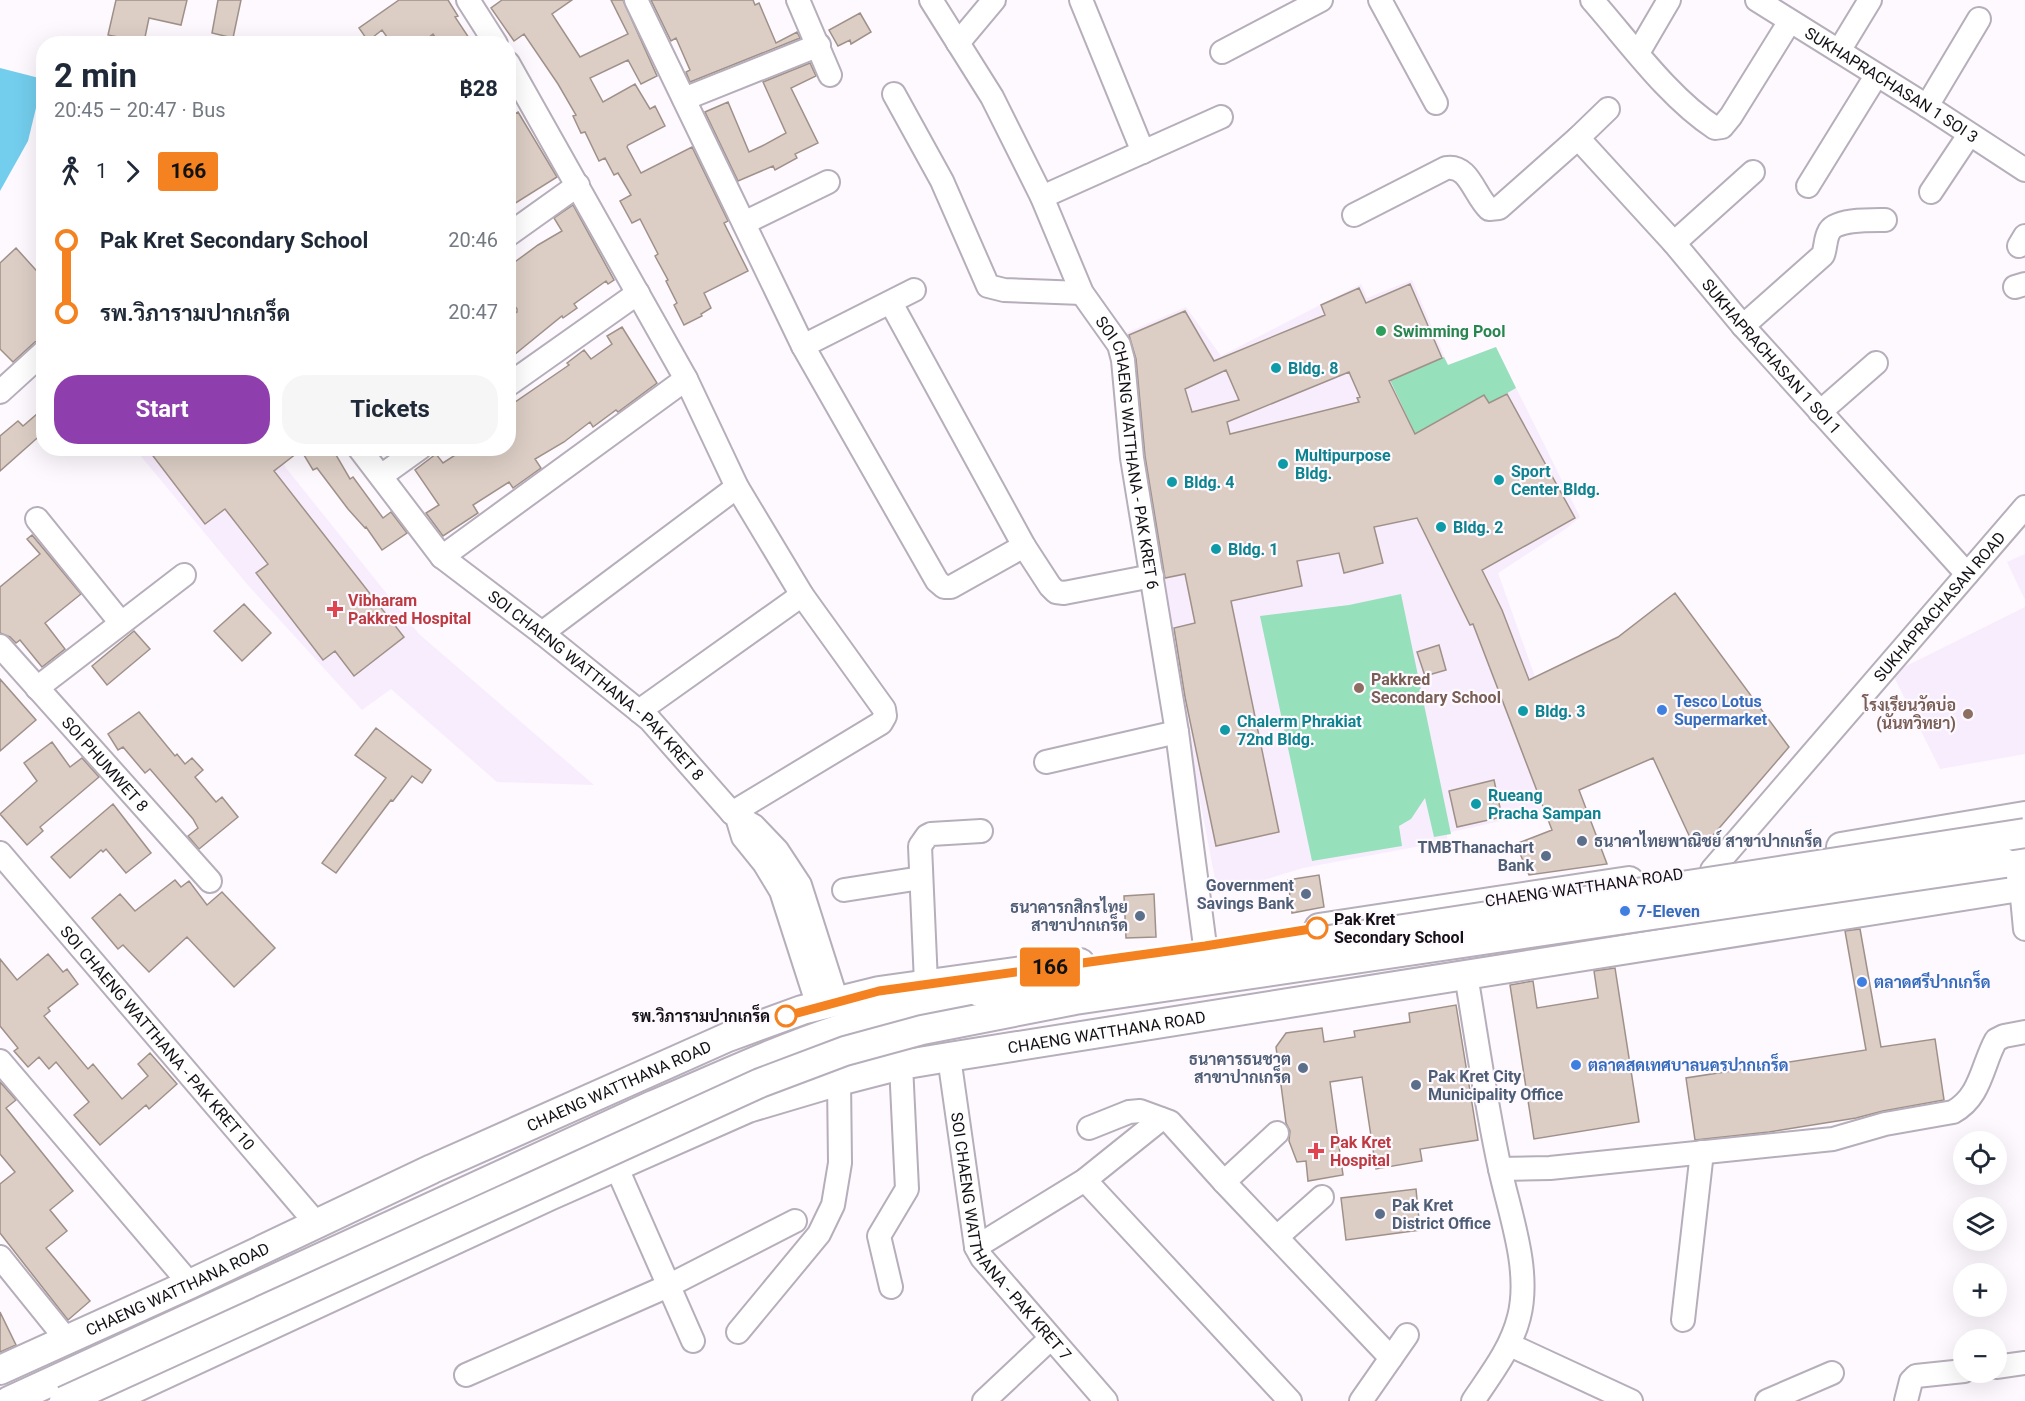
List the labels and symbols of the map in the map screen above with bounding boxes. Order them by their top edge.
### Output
street label: SUKHAPRACHASAN 1 SOI 3 [1801,23,1981,147]
street label: SUKHAPRACHASAN 1 SOI 1 [1698,275,1845,438]
street label: SOI CHAENG WATTHANA - PAK KRET 6 [1091,313,1162,591]
place label: Swimming Pool [1393,322,1505,341]
marker: Swimming Pool [1374,324,1388,338]
place label: Bldg. 8 [1288,359,1338,378]
marker: Bldg. 8 [1269,361,1283,375]
place label: Multipurpose Bldg. [1295,446,1391,483]
marker: Multipurpose Bldg. [1276,457,1290,471]
place label: Sport Center Bldg. [1511,462,1600,499]
place label: Bldg. 4 [1184,473,1234,492]
marker: Sport Center Bldg. [1492,473,1506,487]
marker: Bldg. 4 [1165,475,1179,489]
place label: Bldg. 2 [1453,518,1503,537]
marker: Bldg. 2 [1434,520,1448,534]
street label: SUKHAPRACHASAN ROAD [1870,528,2009,686]
place label: Bldg. 1 [1228,540,1278,559]
marker: Bldg. 1 [1209,542,1223,556]
street label: SOI CHAENG WATTHANA - PAK KRET 8 [484,587,708,784]
place label: Vibharam Pakkred Hospital [348,591,471,628]
marker: Vibharam Pakkred Hospital [326,600,344,618]
place label: Pakkred Secondary School [1371,670,1501,707]
marker: Pakkred Secondary School [1352,681,1366,695]
place label: Tesco Lotus Supermarket [1674,692,1768,729]
place label: โรงเรียนวัดบ่อ (นันทวิทยา) [1861,694,1956,733]
place label: Bldg. 3 [1535,702,1585,721]
marker: Tesco Lotus Supermarket [1655,703,1669,717]
marker: Bldg. 3 [1516,704,1530,718]
marker: โรงเรียนวัดบ่อ (นันทวิทยา) [1961,707,1975,721]
place label: Chalerm Phrakiat 72nd Bldg. [1237,712,1362,749]
street label: SOI PHUMWET 8 [58,713,152,815]
marker: Chalerm Phrakiat 72nd Bldg. [1218,723,1232,737]
place label: Rueang Pracha Sampan [1488,786,1601,823]
marker: Rueang Pracha Sampan [1469,797,1483,811]
place label: ธนาคาไทยพาณิชย์ สาขาปากเกร็ด [1594,828,1822,851]
marker: ธนาคาไทยพาณิชย์ สาขาปากเกร็ด [1575,834,1589,848]
place label: TMBThanachart Bank [1418,838,1535,875]
marker: TMBThanachart Bank [1539,849,1553,863]
street label: CHAENG WATTHANA ROAD [1484,864,1684,911]
place label: Government Savings Bank [1197,876,1295,913]
marker: Government Savings Bank [1299,887,1313,901]
place label: ธนาคารกสิกรไทย สาขาปากเกร็ด [1010,896,1128,935]
place label: 7-Eleven [1637,902,1700,921]
marker: 7-Eleven [1618,904,1632,918]
marker: ธนาคารกสิกรไทย สาขาปากเกร็ด [1133,909,1147,923]
place label: Pak Kret Secondary School [1334,910,1464,947]
marker: Pak Kret Secondary School [1306,917,1328,939]
street label: SOI CHAENG WATTHANA - PAK KRET 10 [56,922,259,1154]
line badge: 166 [1016,948,1084,986]
place label: ตลาดศรีปากเกร็ด [1874,969,1991,992]
marker: ตลาดศรีปากเกร็ด [1855,975,1869,989]
place label: รพ.วิภารามปากเกร็ด [632,1003,770,1026]
marker: รพ.วิภารามปากเกร็ด [775,1005,797,1027]
street label: CHAENG WATTHANA ROAD [1006,1007,1207,1058]
street label: CHAENG WATTHANA ROAD [524,1037,714,1136]
place label: ธนาคารธนชาต สาขาปากเกร็ด [1189,1050,1291,1087]
place label: ตลาดสดเทศบาลนครปากเกร็ด [1588,1052,1789,1075]
marker: ตลาดสดเทศบาลนครปากเกร็ด [1569,1058,1583,1072]
marker: ธนาคารธนชาต สาขาปากเกร็ด [1296,1061,1310,1075]
place label: Pak Kret City Municipality Office [1428,1067,1563,1104]
marker: Pak Kret City Municipality Office [1409,1078,1423,1092]
street label: SOI CHAENG WATTHANA - PAK KRET 7 [947,1111,1075,1364]
place label: Pak Kret Hospital [1330,1133,1392,1170]
marker: Pak Kret Hospital [1307,1142,1325,1160]
place label: Pak Kret District Office [1392,1196,1491,1233]
marker: Pak Kret District Office [1373,1207,1387,1221]
street label: CHAENG WATTHANA ROAD [83,1239,272,1340]

